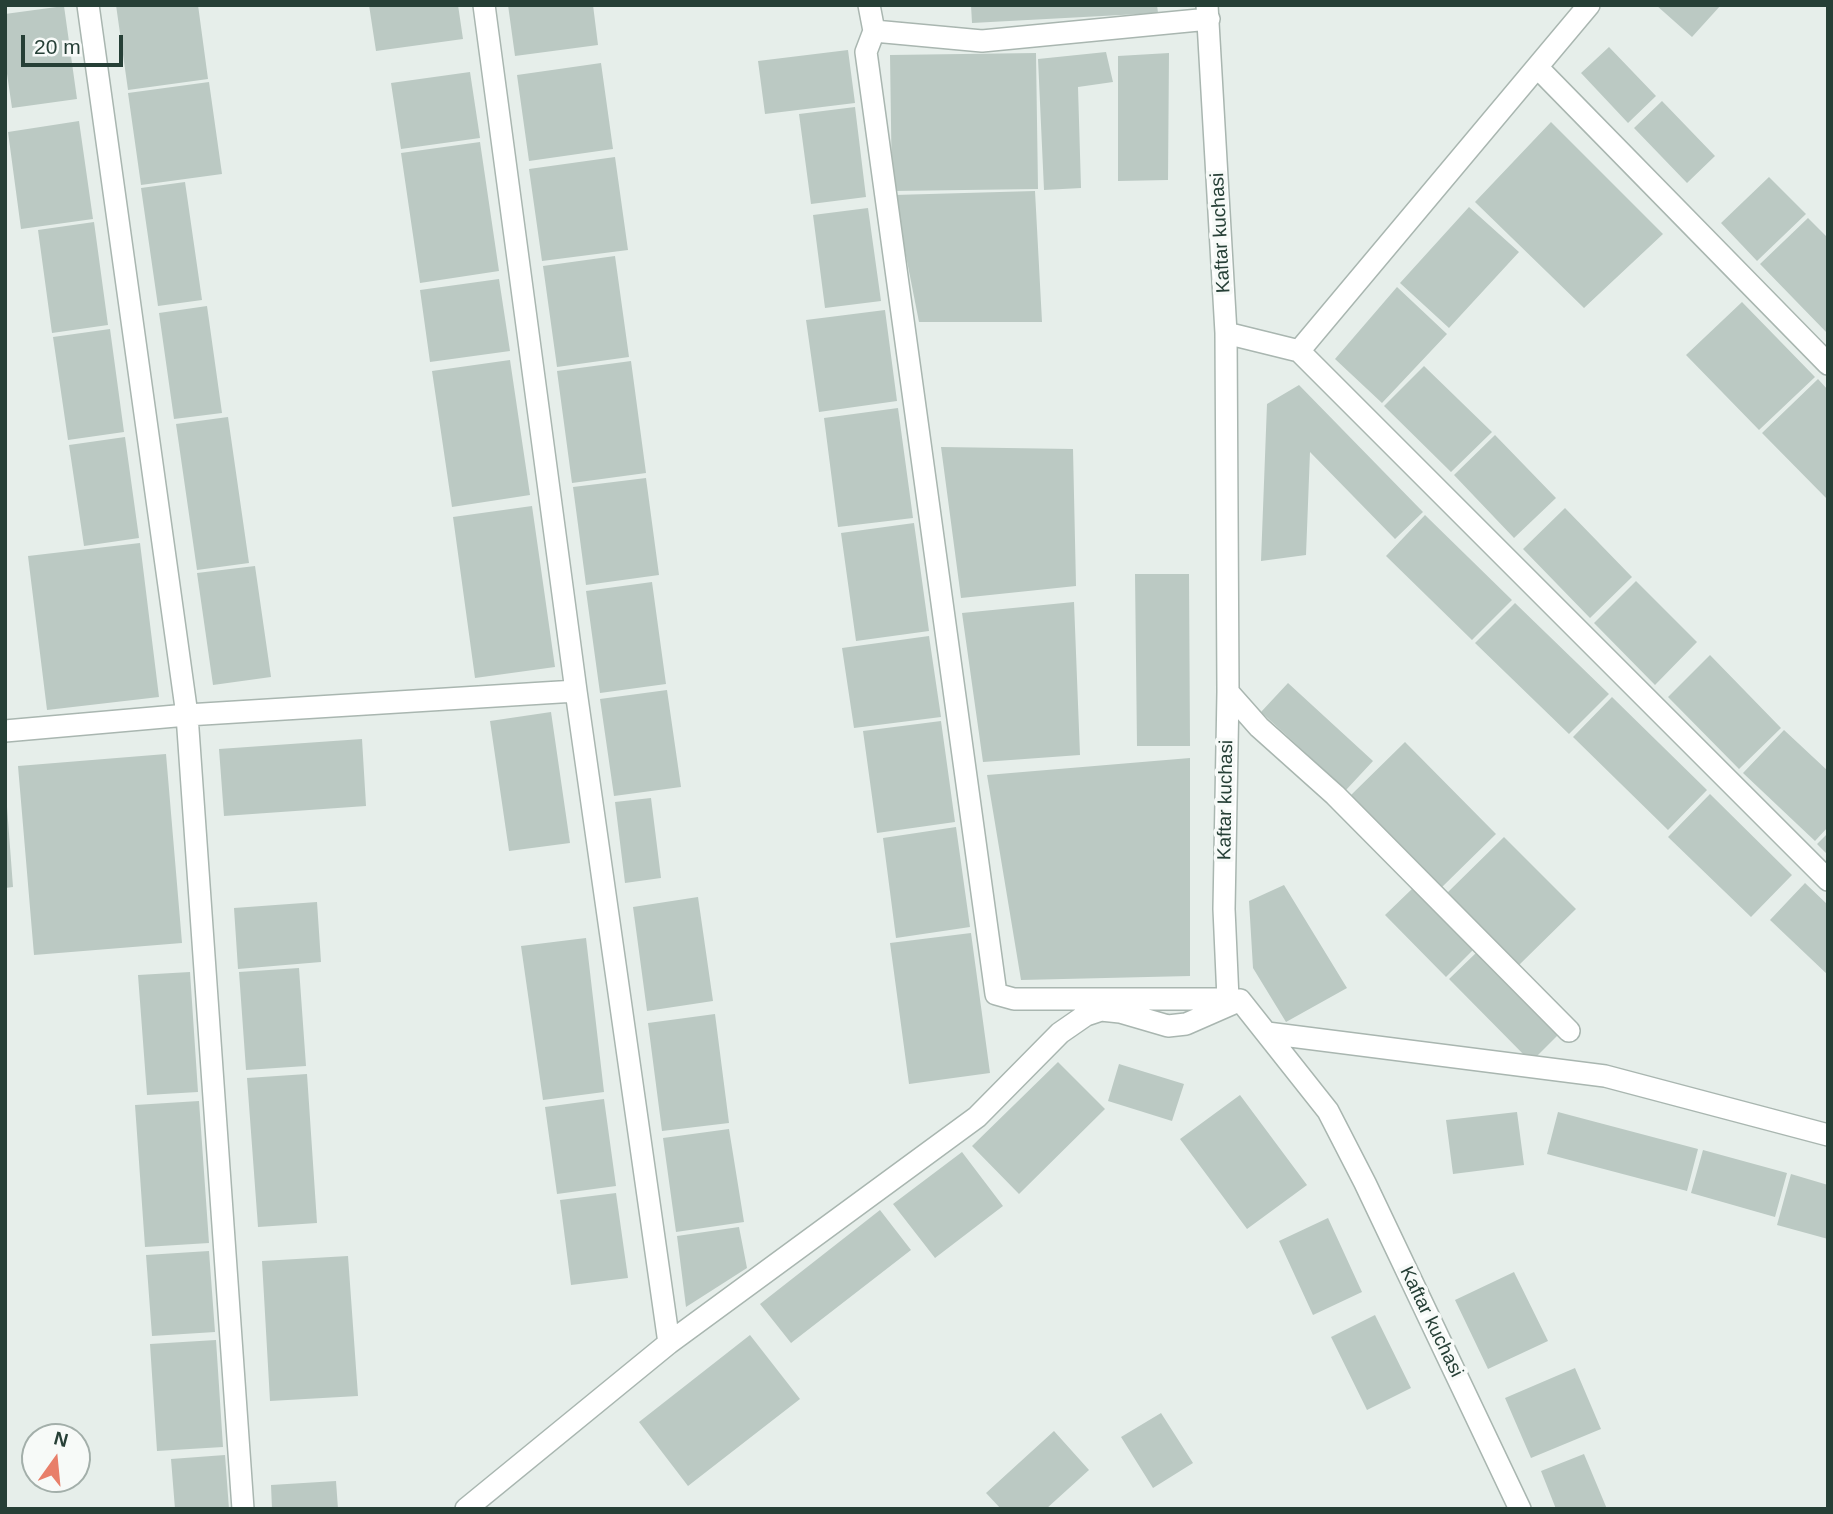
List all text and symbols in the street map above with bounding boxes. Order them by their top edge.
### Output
scale bar [24,21,126,65]
text: 20 m [34,35,81,58]
street label: Kaftar kuchasi [1206,172,1236,294]
street label: Kaftar kuchasi [1214,740,1238,860]
street label: Kaftar kuchasi [1394,1263,1468,1381]
north arrow [21,1423,91,1493]
text: N [52,1427,70,1451]

